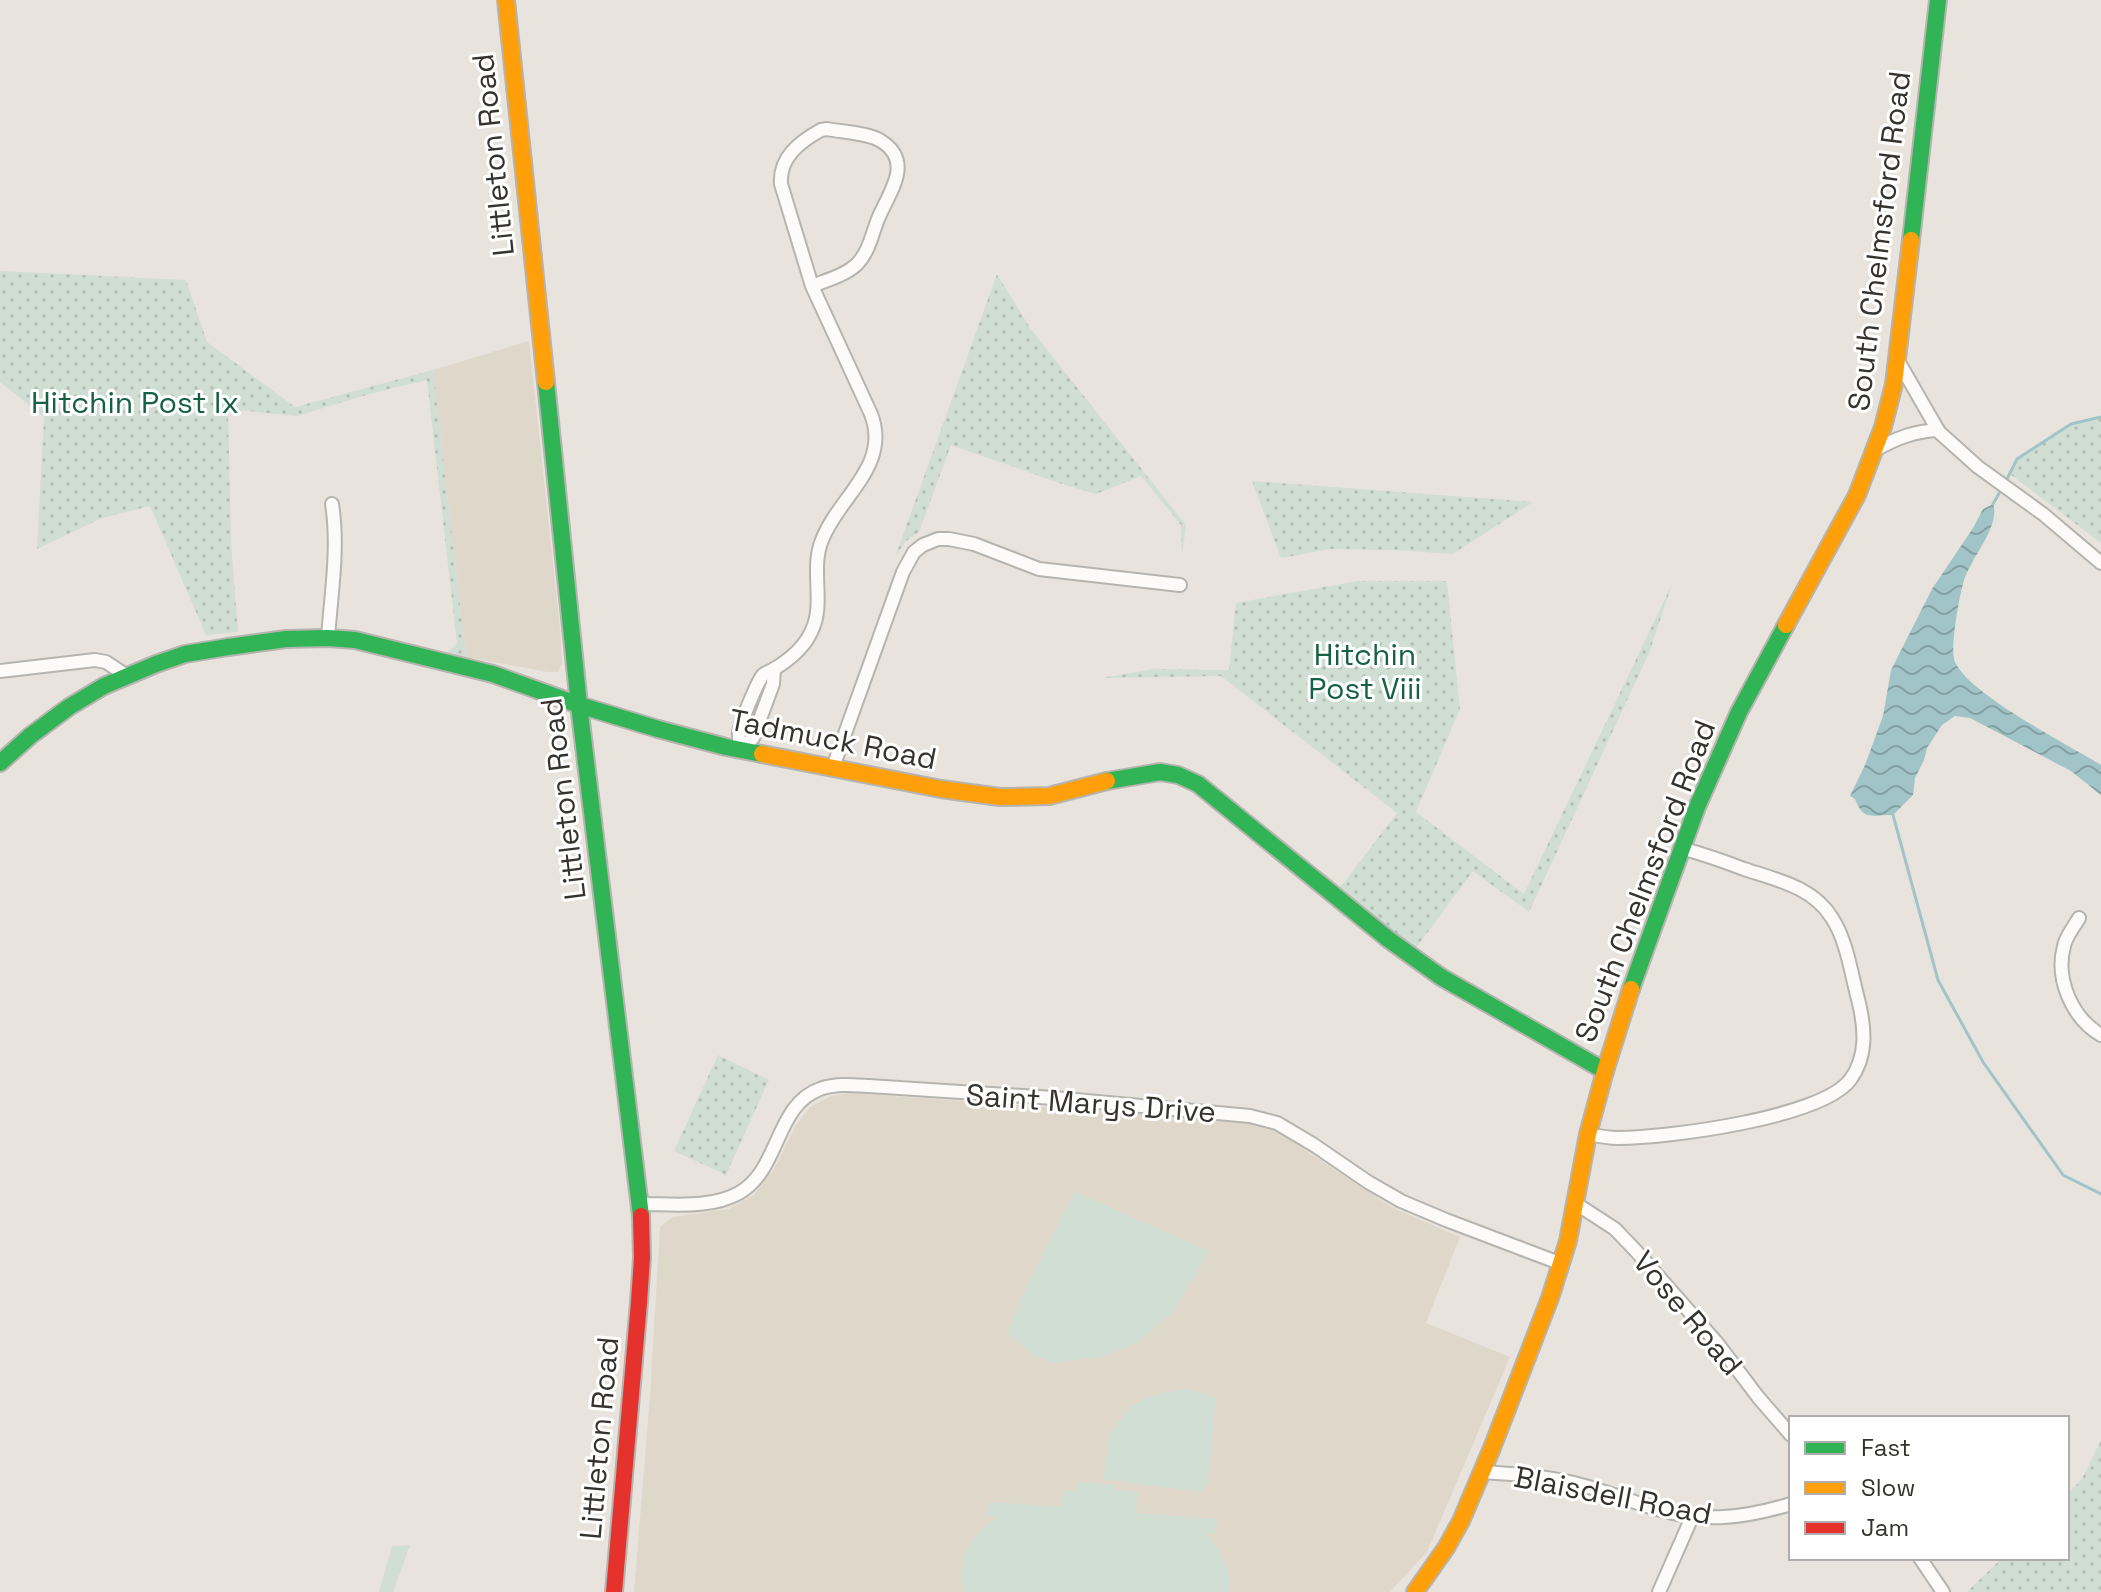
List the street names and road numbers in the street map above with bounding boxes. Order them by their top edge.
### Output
street label: Littleton Road [463,52,523,258]
street label: South Chelmsford Road [1839,69,1919,413]
street label: Littleton Road [531,696,595,902]
street label: Tadmuck Road [726,700,940,778]
street label: South Chelmsford Road [1566,714,1724,1048]
street label: Saint Marys Drive [965,1075,1217,1131]
street label: Vose Road [1625,1243,1751,1383]
street label: Littleton Road [571,1335,627,1541]
street label: Blaisdell Road [1511,1457,1715,1533]

